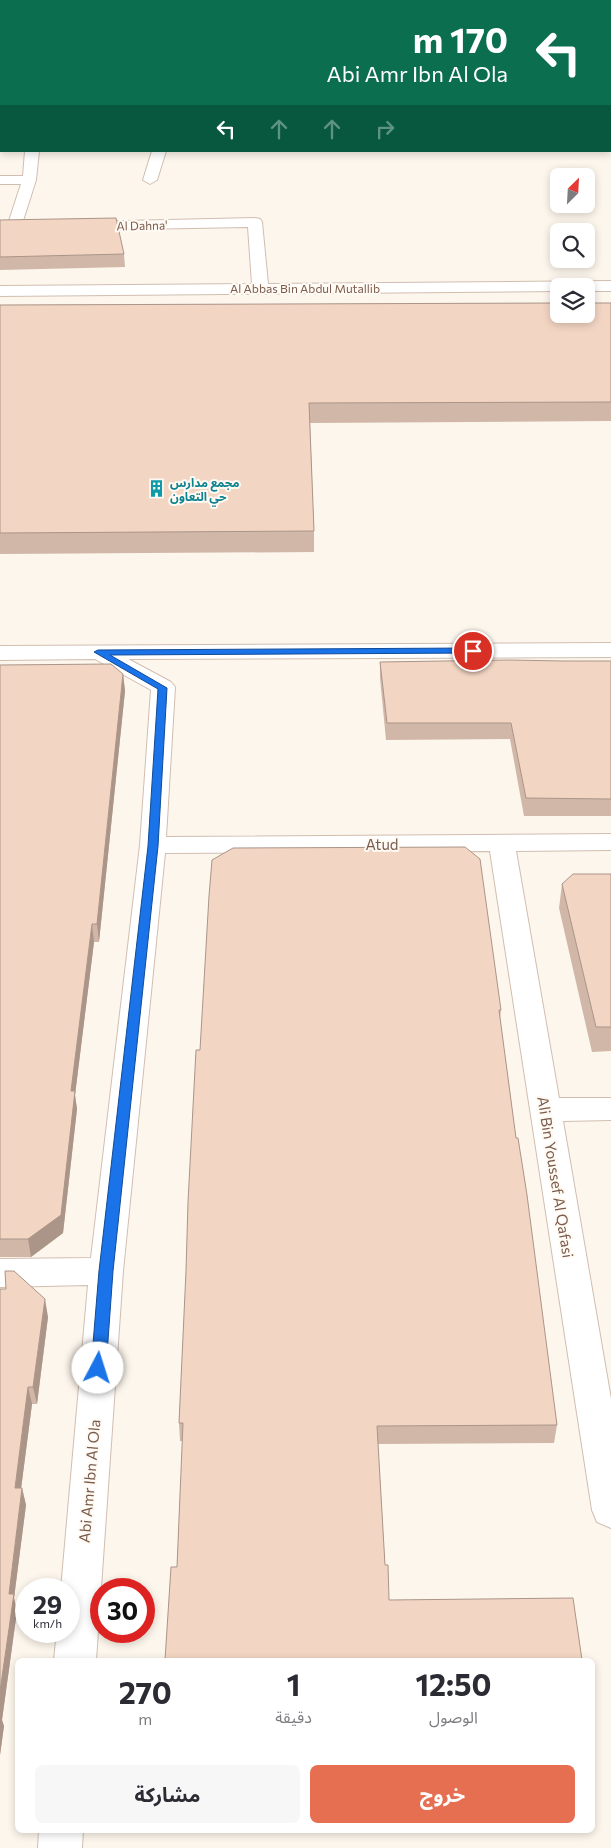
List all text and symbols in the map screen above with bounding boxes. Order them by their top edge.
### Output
text: 170 m [413,17,508,60]
icon: left [526,20,591,85]
text: Abi Amr Ibn Al Ola [327,60,508,87]
icon: left [212,115,240,143]
icon: ahead [265,115,293,143]
icon: ahead [318,115,346,143]
icon: right [371,115,399,143]
north arrow [550,168,595,212]
map controls [550,168,595,323]
street label: Al Dahna' [116,218,168,232]
button: search [550,223,595,268]
button: layers [550,278,595,323]
street label: Al Abbas Bin Abdul Mutallib [230,281,380,295]
place label: مجمع مدارس حي التعاون [170,475,240,507]
building icon: مجمع مدارس حي التعاون [146,479,166,499]
pin [452,630,494,672]
icon: arrive [459,637,487,665]
street label: Atud [366,835,398,853]
street label: Ali Bin Youssef Al Qafasi [534,1095,578,1259]
position arrow [71,1341,123,1393]
street label: Abi Amr Ibn Al Ola [75,1419,103,1543]
speed limit sign: 30 [90,1578,155,1643]
text: 29 [33,1589,62,1619]
text: km/h [33,1616,62,1630]
text: 1 [287,1665,300,1702]
text: 12:50 [415,1665,491,1702]
text: 270 [119,1673,172,1710]
text: دقيقة [275,1707,312,1726]
text: الوصول [429,1707,478,1726]
text: m [138,1709,152,1728]
button: مشاركة [35,1765,300,1823]
button: خروج [310,1765,575,1823]

